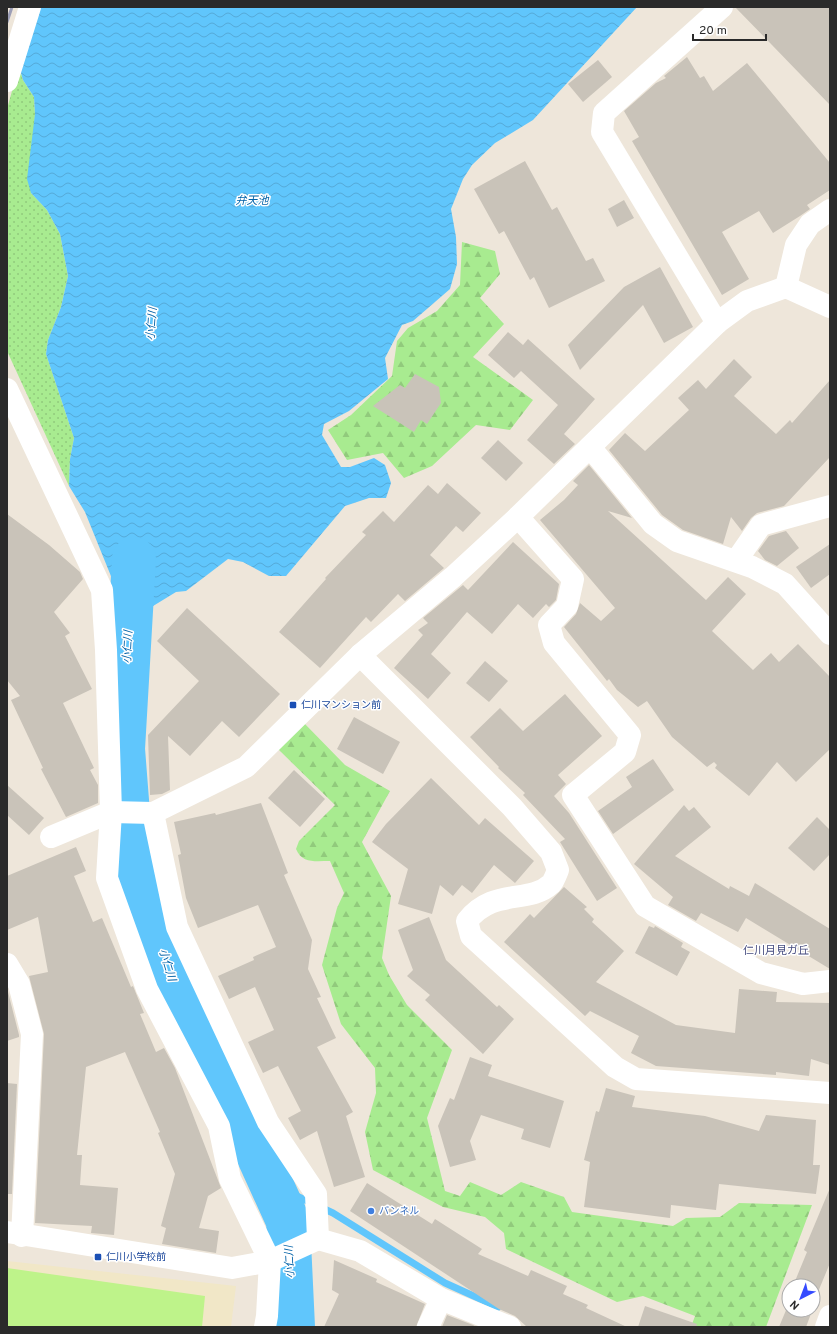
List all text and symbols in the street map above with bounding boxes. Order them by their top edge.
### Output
scale bar [693,16,766,42]
text: 20 m [699,23,727,39]
water label: 弁天池 [236,194,269,208]
water label: 小仁川 [144,306,160,341]
water label: 小仁川 [120,629,136,664]
place label: 仁川マンション前 [301,699,381,712]
marker: 仁川マンション前 [288,700,298,710]
district label: 仁川月見ガ丘 [743,944,809,958]
water label: 小仁川 [155,947,179,984]
place label: パンネル [379,1205,419,1218]
marker: パンネル [366,1206,376,1216]
water label: 小仁川 [282,1244,298,1279]
place label: 仁川小学校前 [106,1251,166,1264]
marker: 仁川小学校前 [93,1252,103,1262]
north arrow [781,1278,821,1318]
text: N [787,1297,803,1313]

